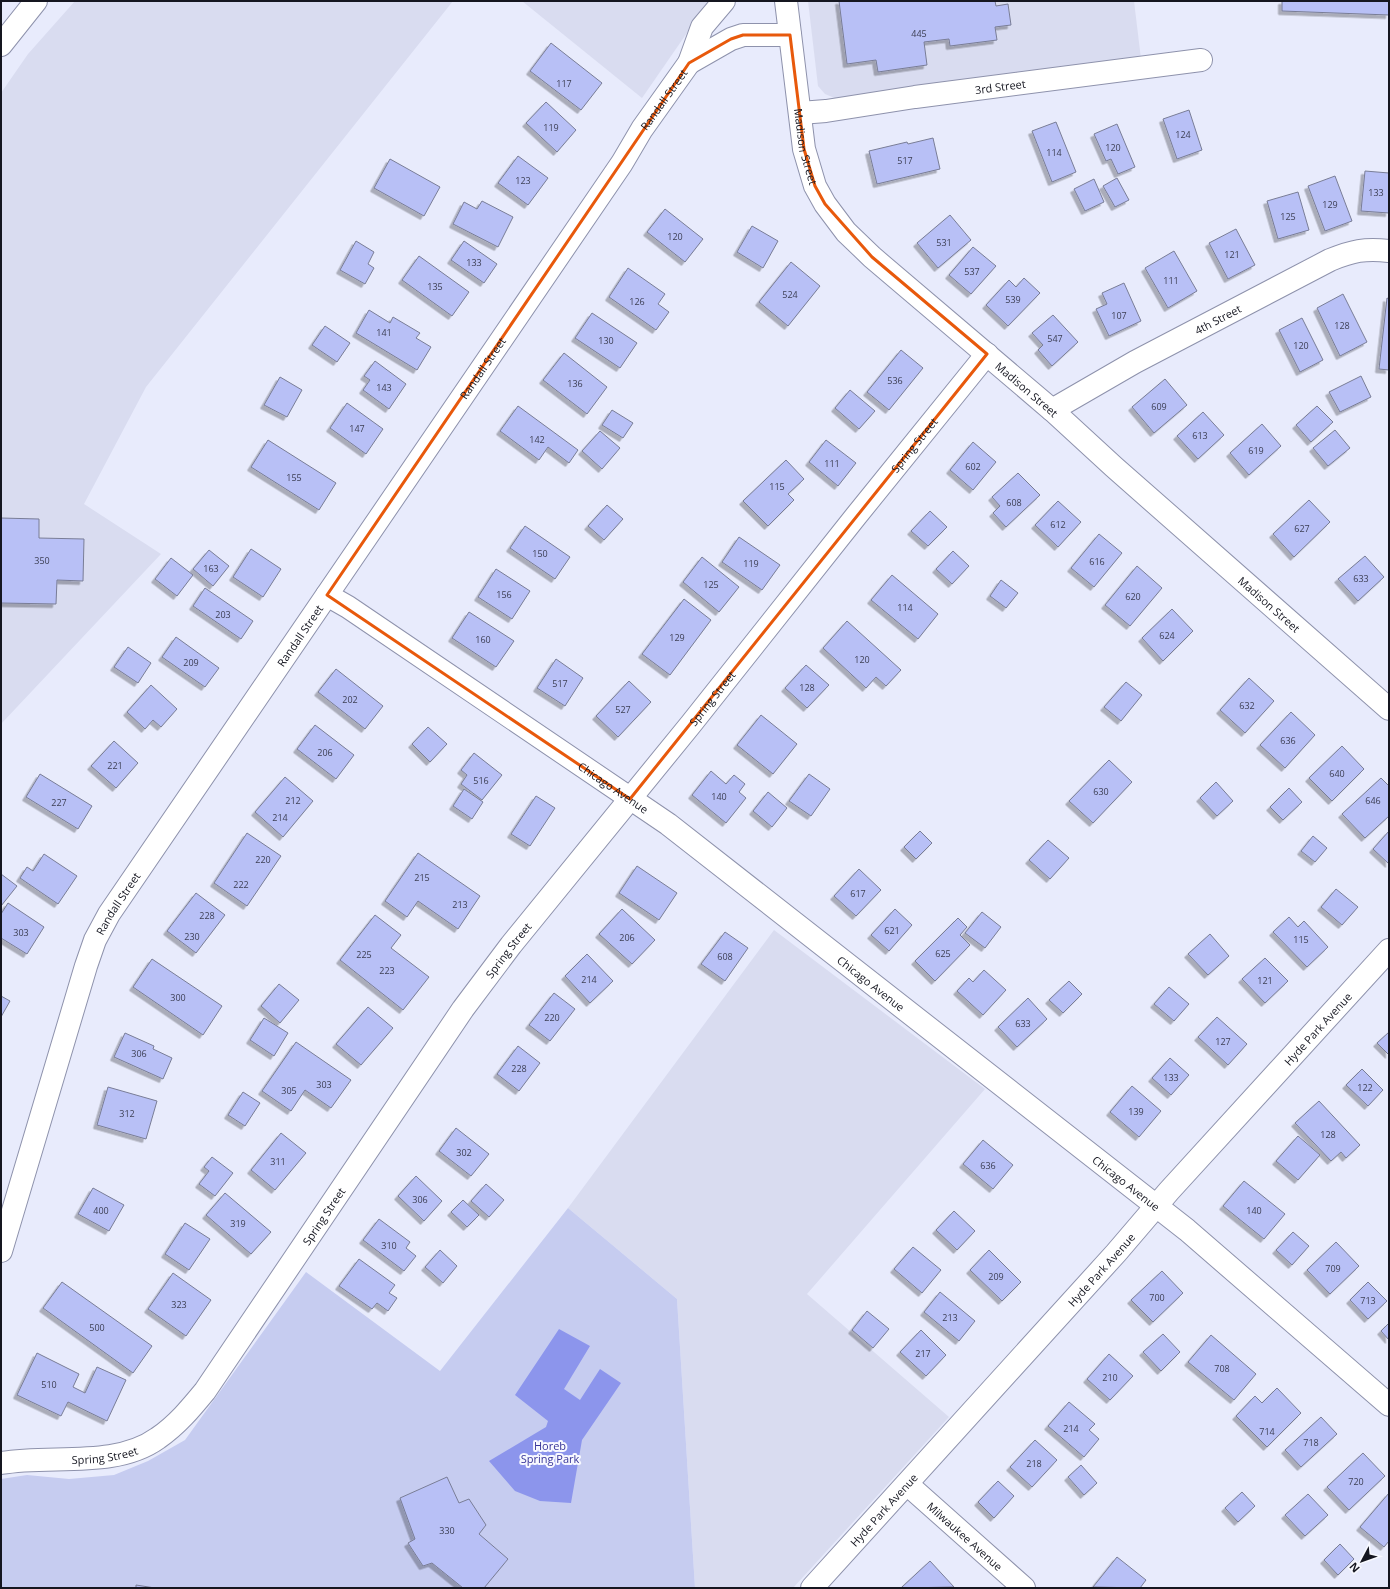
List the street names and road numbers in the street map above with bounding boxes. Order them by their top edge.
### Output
street label: Randall Street [636,66,690,133]
street label: 3rd Street [974,75,1027,97]
street label: Madison Street [792,107,822,186]
street label: 4th Street [1192,300,1243,337]
street label: Randall Street [456,334,509,402]
street label: Madison Street [993,358,1062,420]
street label: Spring Street [887,414,940,475]
street label: Madison Street [1235,573,1304,635]
street label: Randall Street [273,601,326,669]
street label: Spring Street [685,667,738,729]
street label: Chicago Avenue [576,758,652,816]
street label: Randall Street [92,869,143,937]
street label: Spring Street [482,919,534,981]
street label: Chicago Avenue [835,952,908,1014]
street label: Hyde Park Avenue [1280,989,1354,1068]
street label: Chicago Avenue [1090,1152,1163,1214]
street label: Spring Street [298,1184,348,1248]
street label: Hyde Park Avenue [1064,1230,1138,1309]
street label: Spring Street [71,1442,140,1467]
street label: Hyde Park Avenue [846,1470,920,1549]
street label: Milwaukee Avenue [924,1498,1006,1573]

